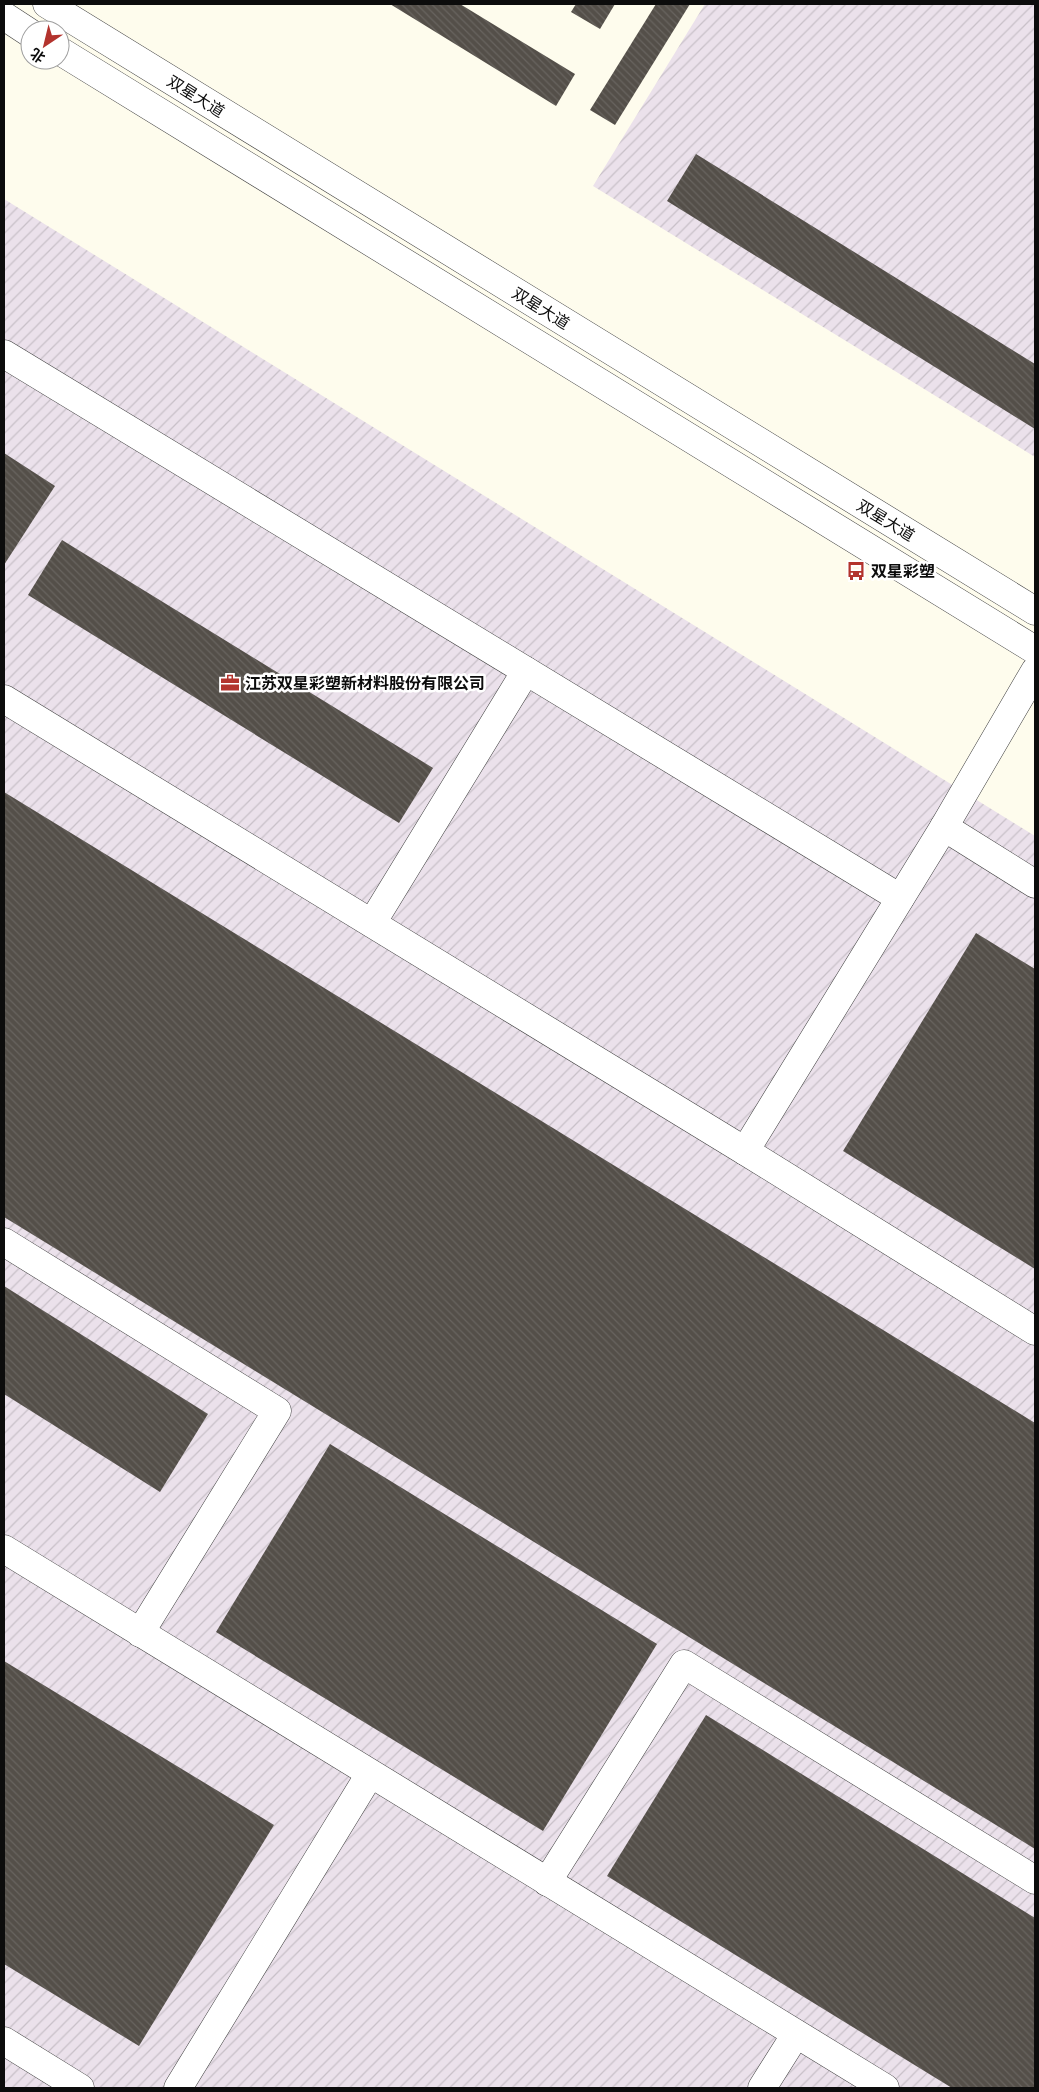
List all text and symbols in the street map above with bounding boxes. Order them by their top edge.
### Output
north arrow [20,20,70,70]
text: 北 [27,44,48,67]
street label: 双星大道 [164,71,228,121]
street label: 双星大道 [509,283,573,333]
street label: 双星大道 [853,495,919,545]
bus stop icon: 双星彩塑 [845,560,867,582]
place label: 双星彩塑 [871,561,935,581]
office icon: 江苏双星彩塑新材料股份有限公司 [219,672,241,694]
place label: 江苏双星彩塑新材料股份有限公司 [245,673,485,693]

